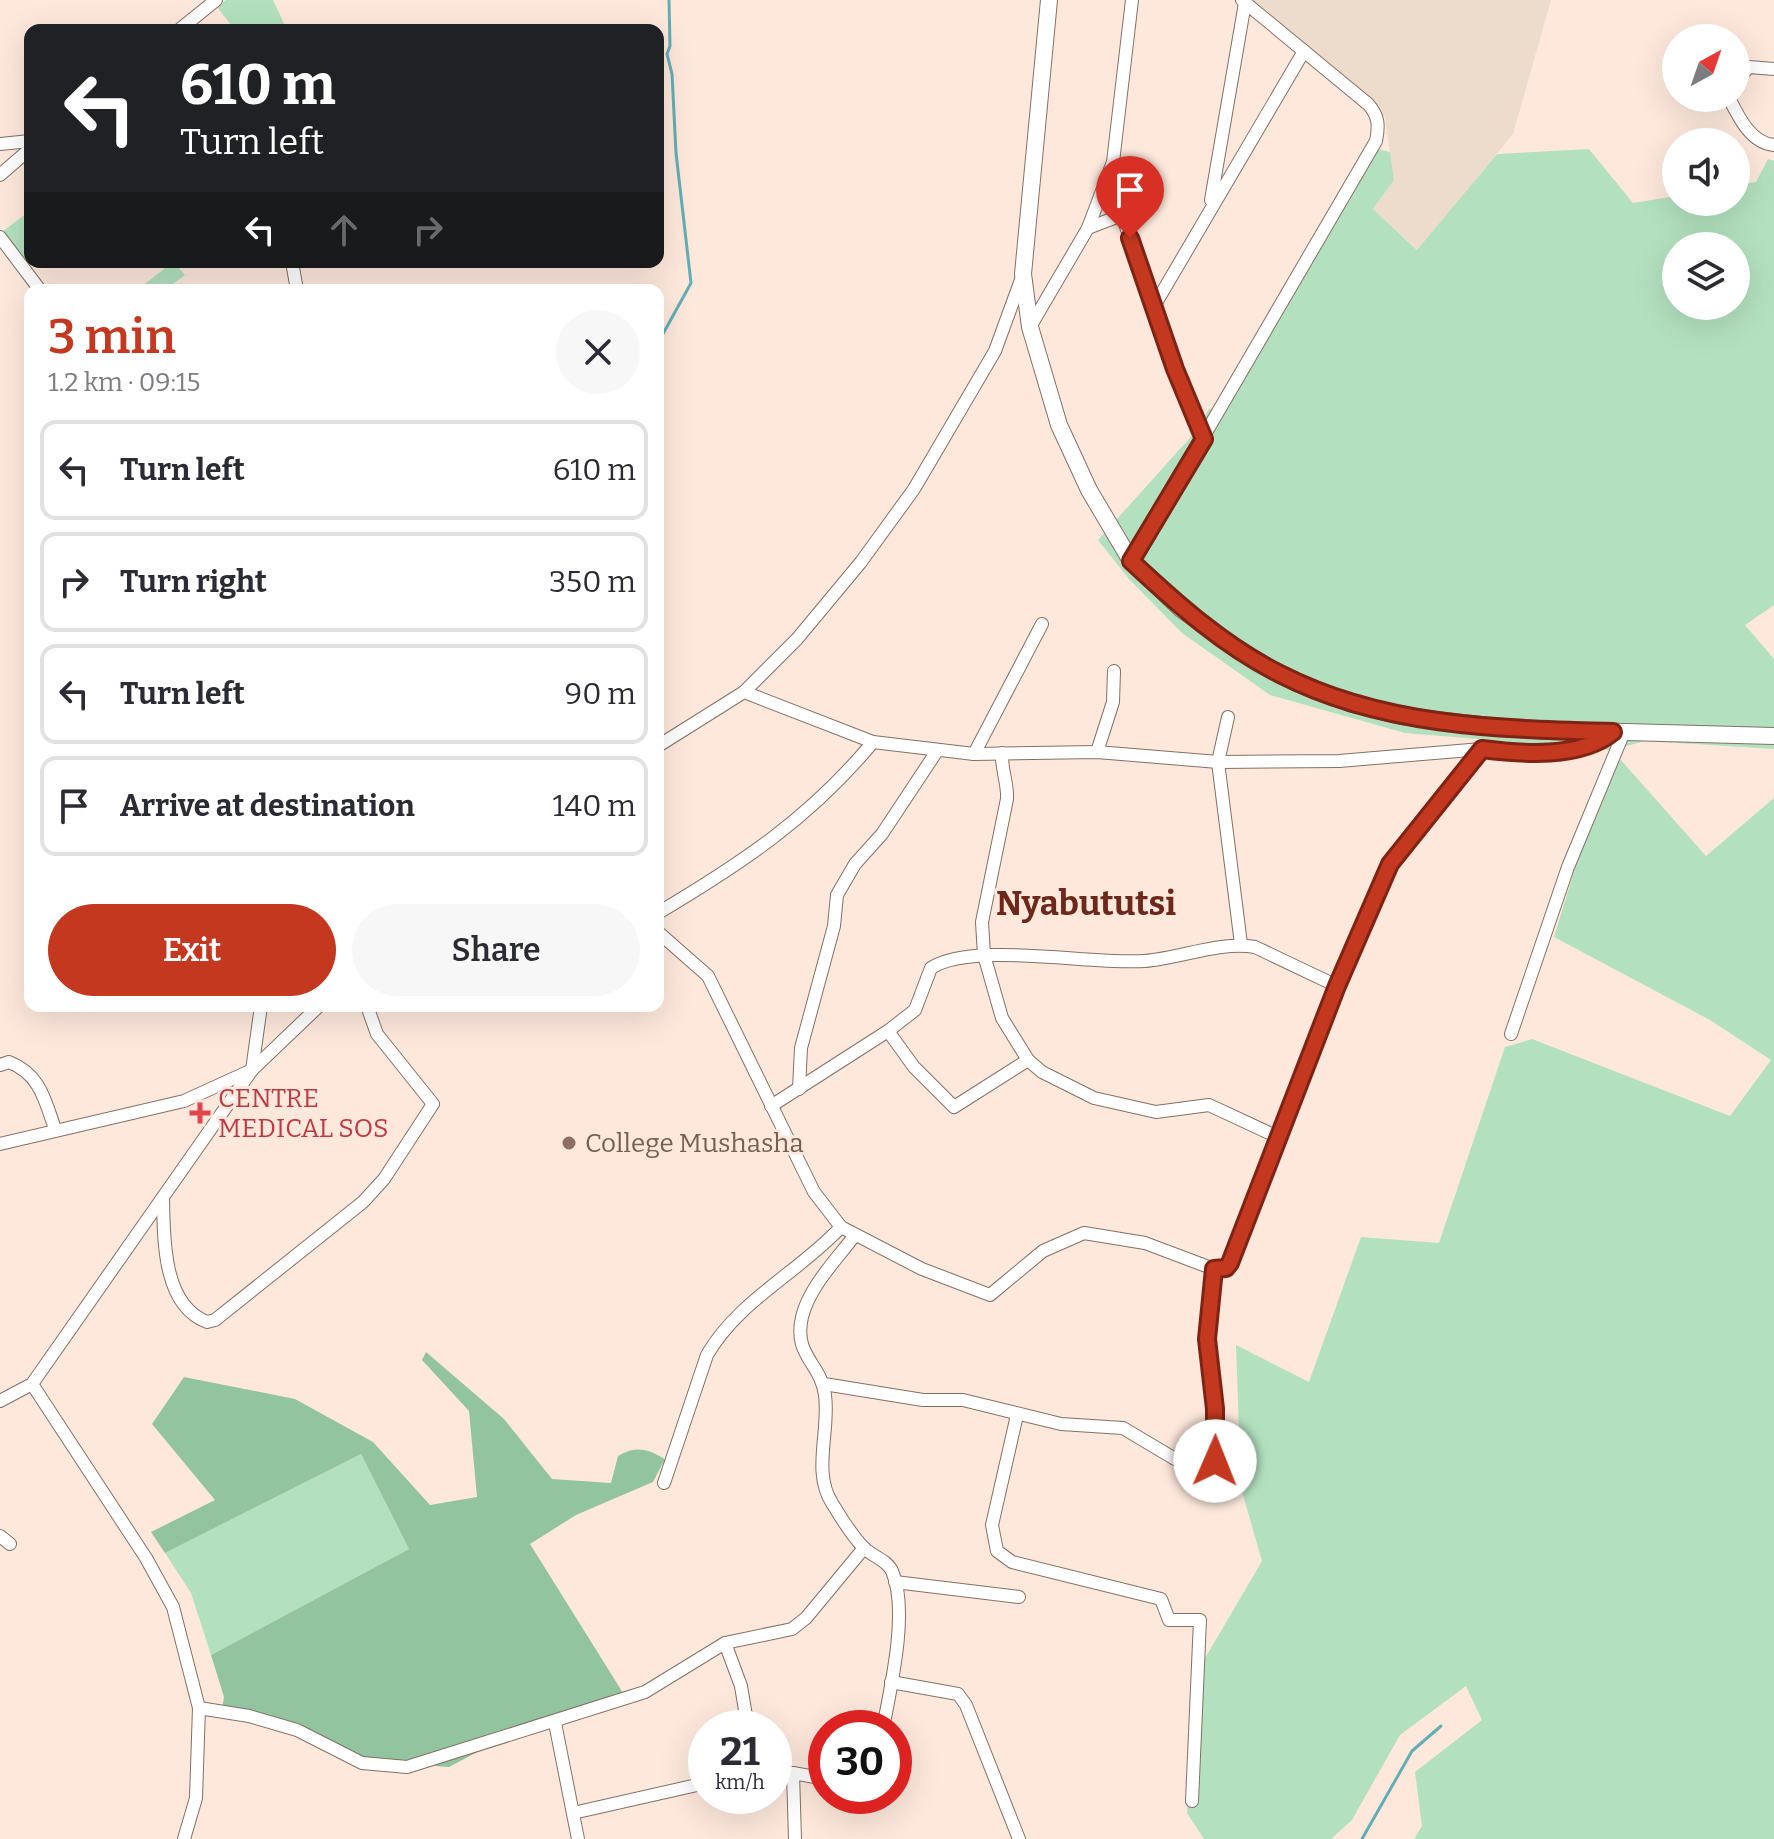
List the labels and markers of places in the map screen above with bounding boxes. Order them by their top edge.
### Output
pin [1096,156,1164,238]
place label: CENTRE MEDICAL SOS [218,1083,389,1144]
marker: CENTRE MEDICAL SOS [189,1102,211,1124]
place label: College Mushasha [585,1128,804,1159]
marker: College Mushasha [560,1134,578,1152]

